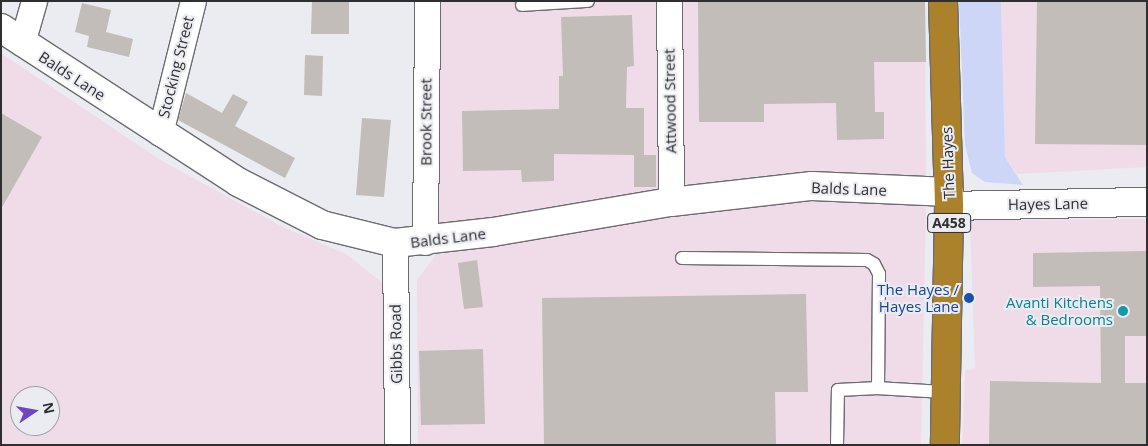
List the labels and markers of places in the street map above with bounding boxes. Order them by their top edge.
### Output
place label: The Hayes / Hayes Lane [877,280,959,315]
marker: The Hayes / Hayes Lane [963,292,975,304]
place label: Avanti Kitchens & Bedrooms [1006,293,1113,328]
marker: Avanti Kitchens & Bedrooms [1117,305,1129,317]

